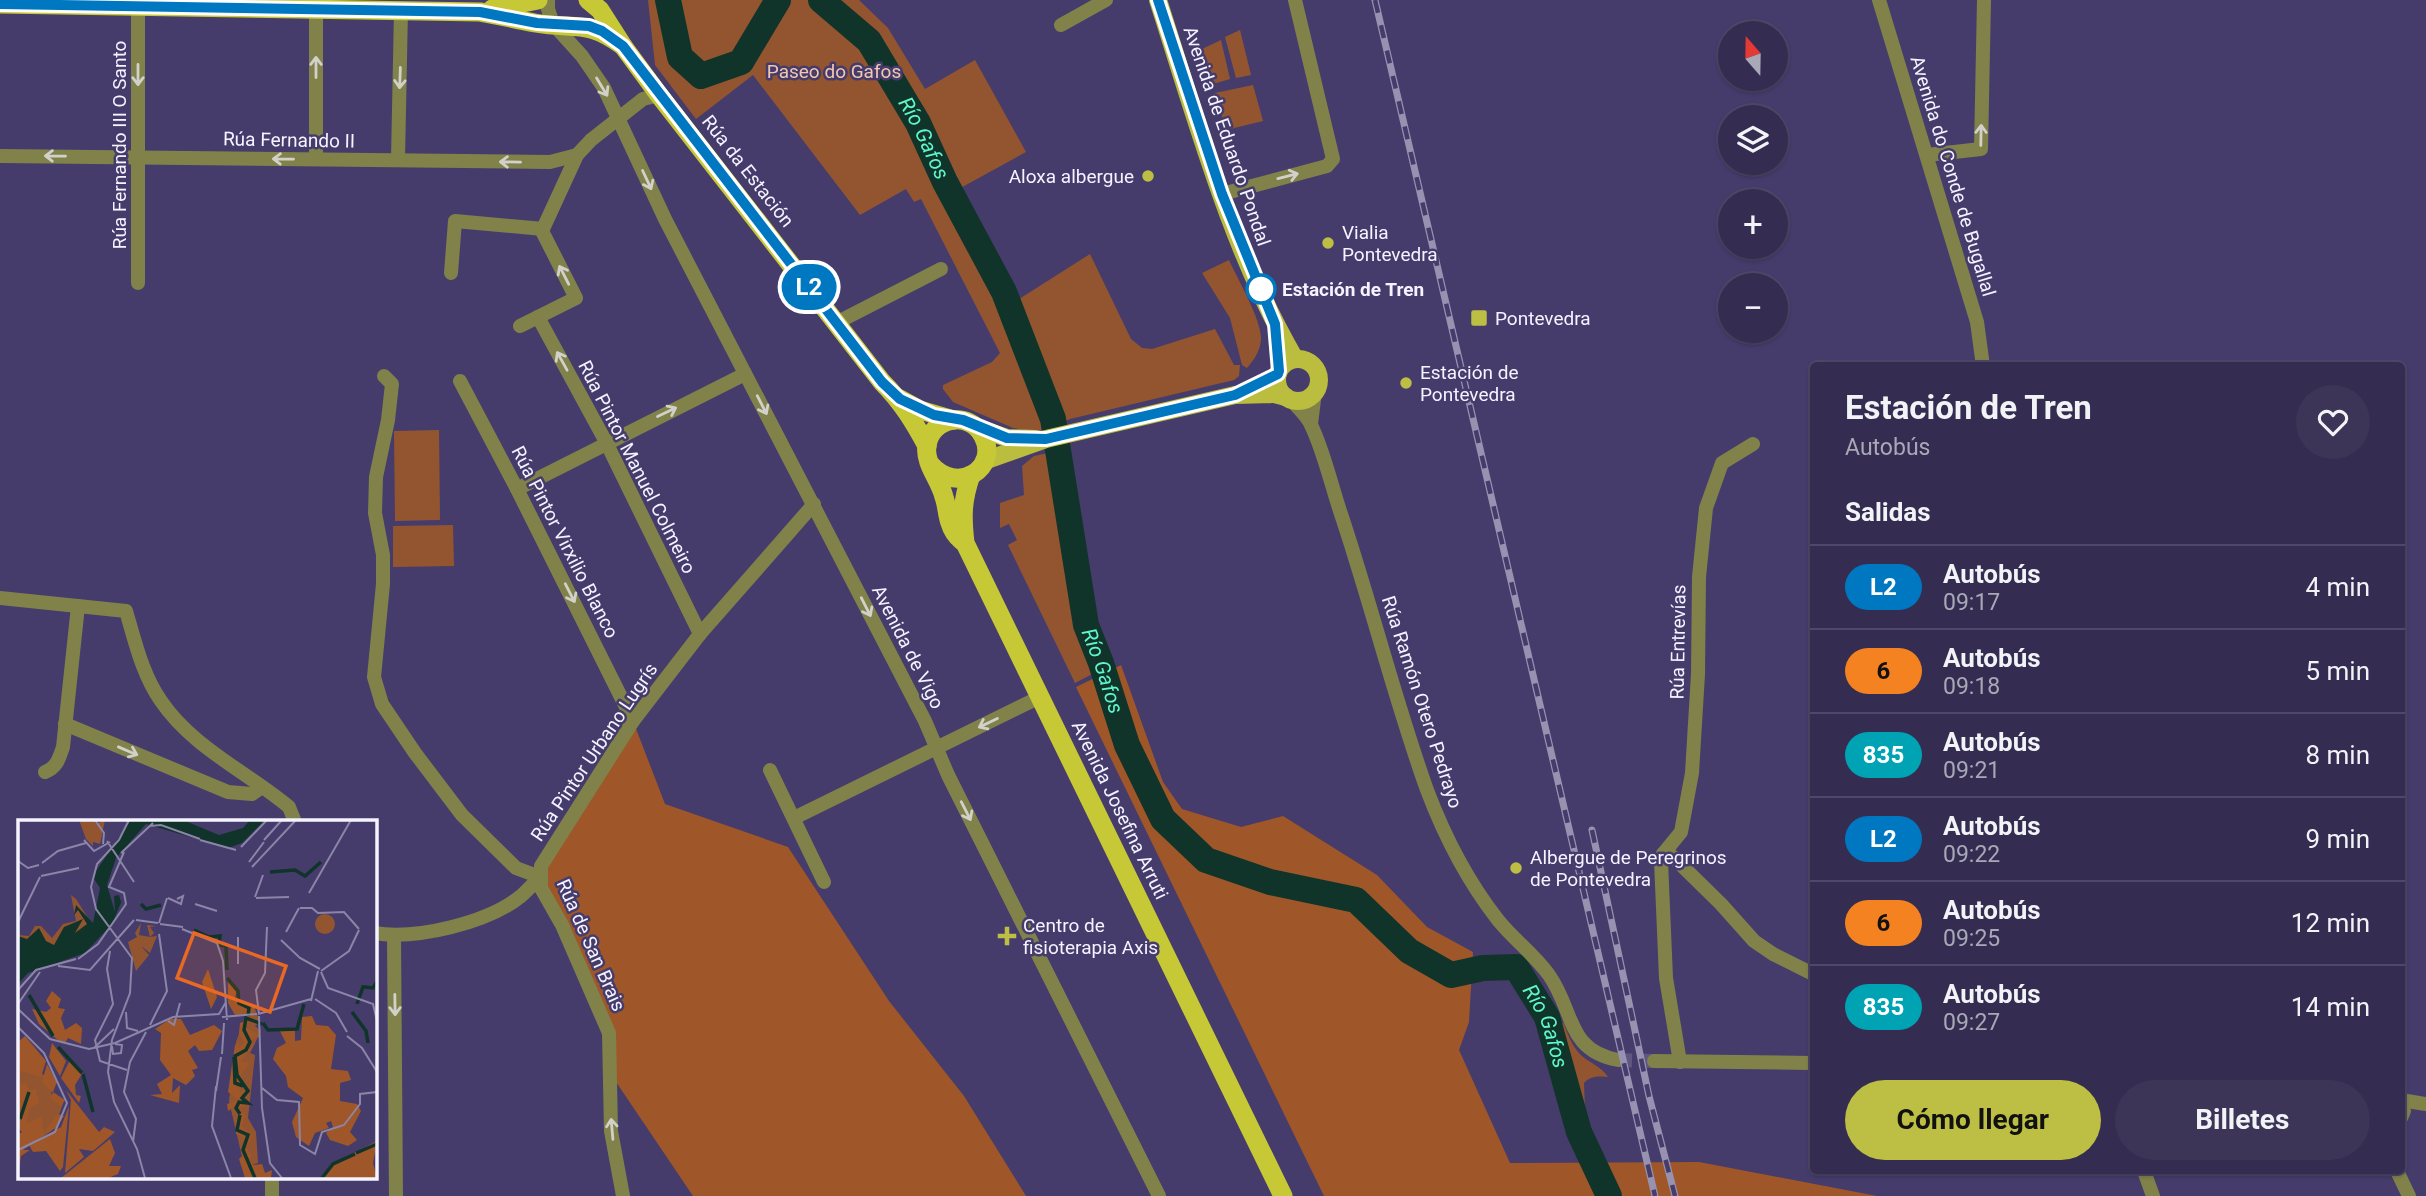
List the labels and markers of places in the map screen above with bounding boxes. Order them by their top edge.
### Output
place label: Aloxa albergue [1009,165,1134,188]
marker: Aloxa albergue [1140,168,1156,184]
place label: Vialia Pontevedra [1342,221,1438,266]
marker: Vialia Pontevedra [1320,235,1336,251]
marker: Estación de Tren [1246,274,1276,304]
place label: Estación de Tren [1282,278,1424,301]
place label: Pontevedra [1495,307,1591,330]
marker: Pontevedra [1469,308,1489,328]
place label: Estación de Pontevedra [1420,361,1519,406]
marker: Estación de Pontevedra [1398,375,1414,391]
place label: Albergue de Peregrinos de Pontevedra [1530,846,1727,891]
marker: Albergue de Peregrinos de Pontevedra [1508,860,1524,876]
place label: Centro de fisioterapia Axis [1023,914,1158,959]
marker: Centro de fisioterapia Axis [997,926,1017,946]

